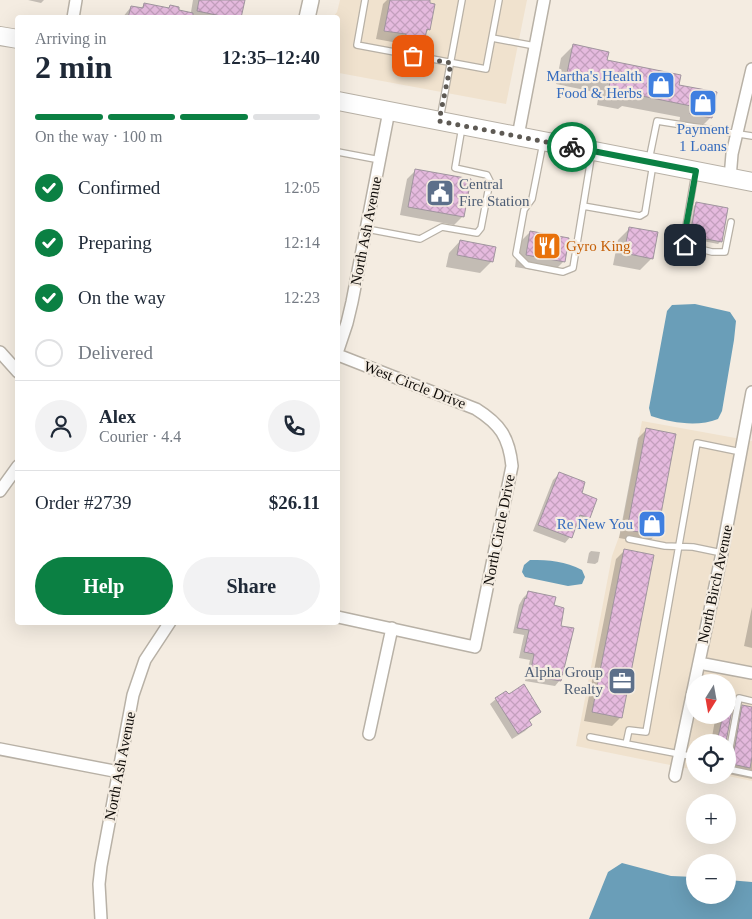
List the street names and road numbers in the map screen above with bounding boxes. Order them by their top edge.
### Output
street label: North Ash Avenue [348,175,384,287]
street label: West Circle Drive [362,358,469,412]
street label: North Circle Drive [480,473,518,587]
street label: North Birch Avenue [695,523,735,645]
street label: North Ash Avenue [102,710,138,822]

